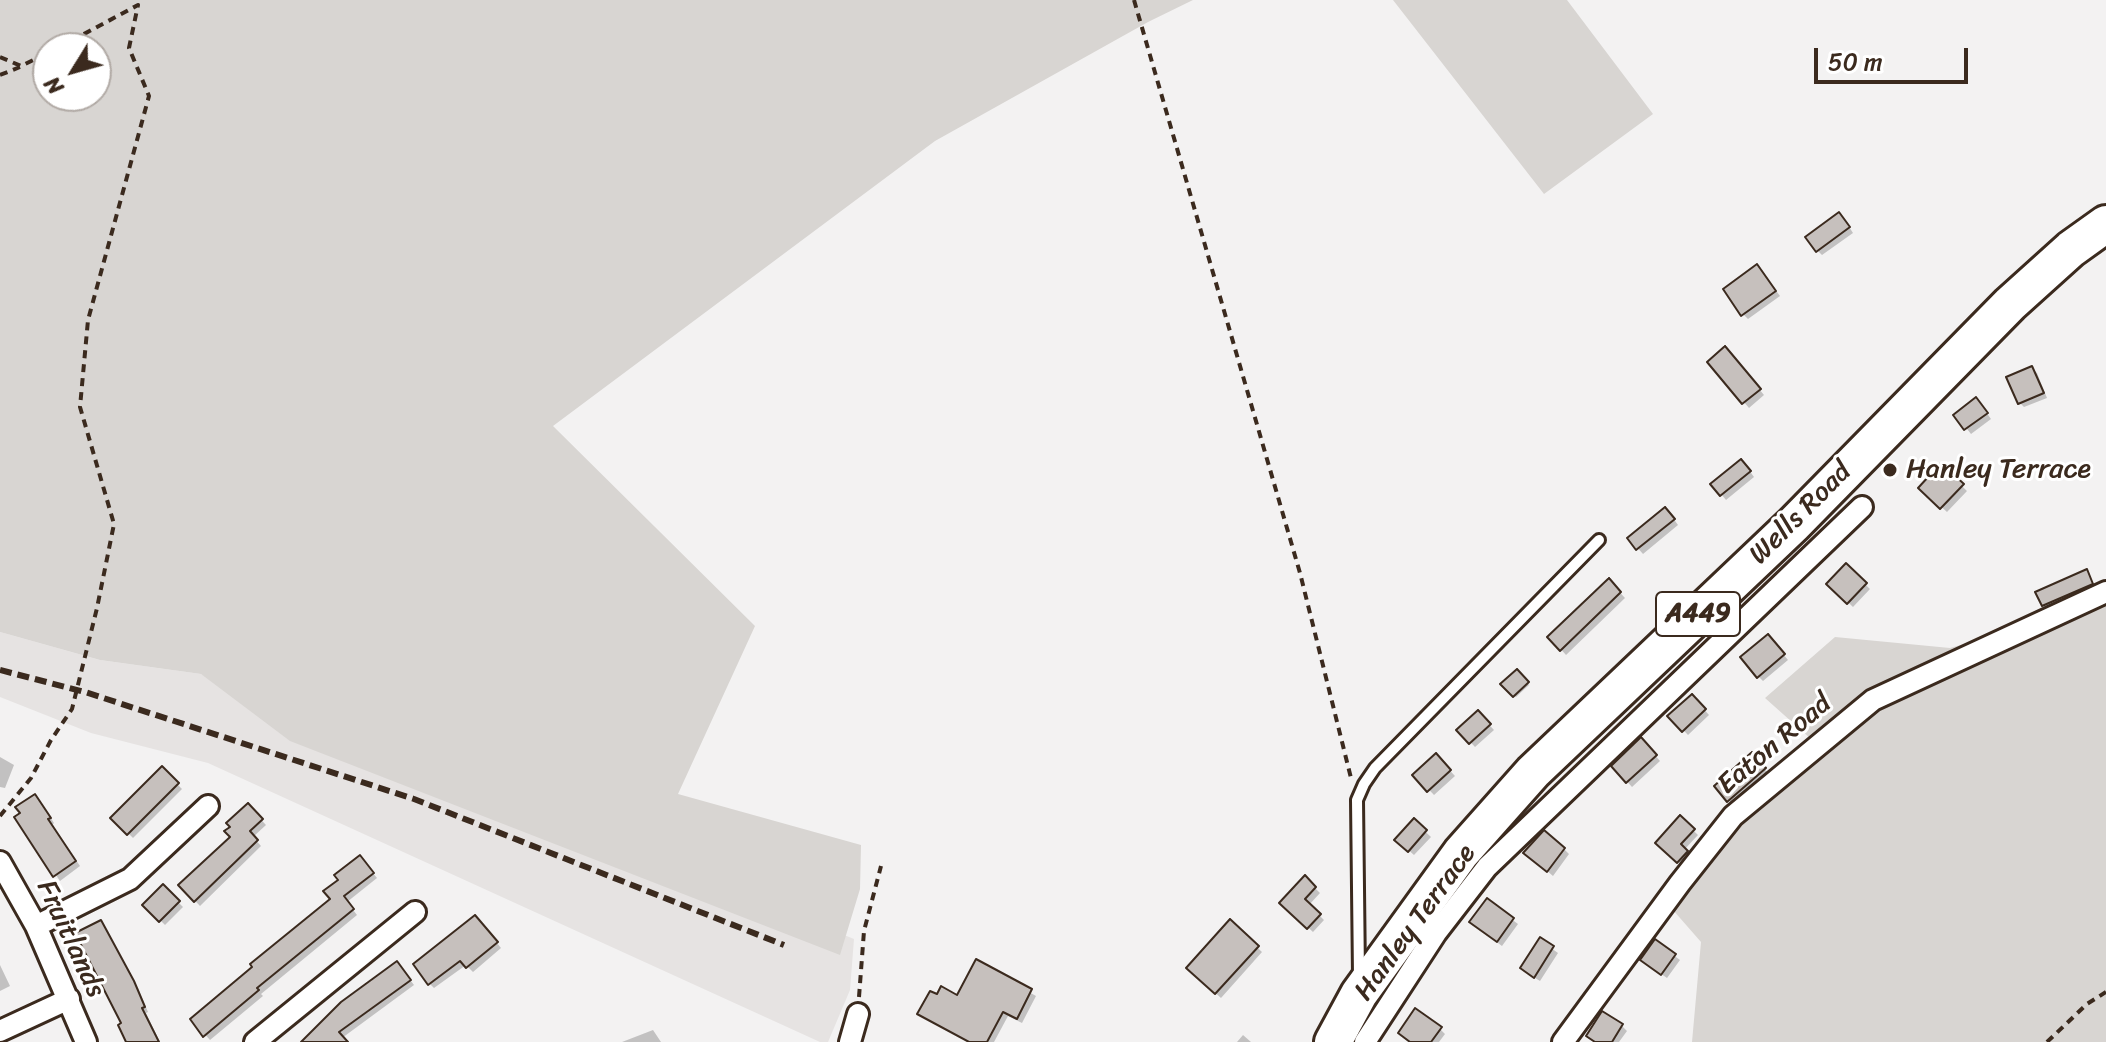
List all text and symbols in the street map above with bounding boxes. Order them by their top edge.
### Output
north arrow [32,32,112,112]
scale bar [1818,32,1972,82]
text: 50 m [1828,41,1883,83]
text: N [34,68,74,103]
place label: Hanley Terrace [1906,453,2091,487]
street label: Wells Road [1743,456,1859,572]
marker: Hanley Terrace [1881,461,1899,479]
road number: A449 [1656,592,1740,636]
street label: Eaton Road [1711,688,1839,802]
street label: Hanley Terrace [1348,838,1484,1008]
street label: Fruitlands [28,875,112,1003]

